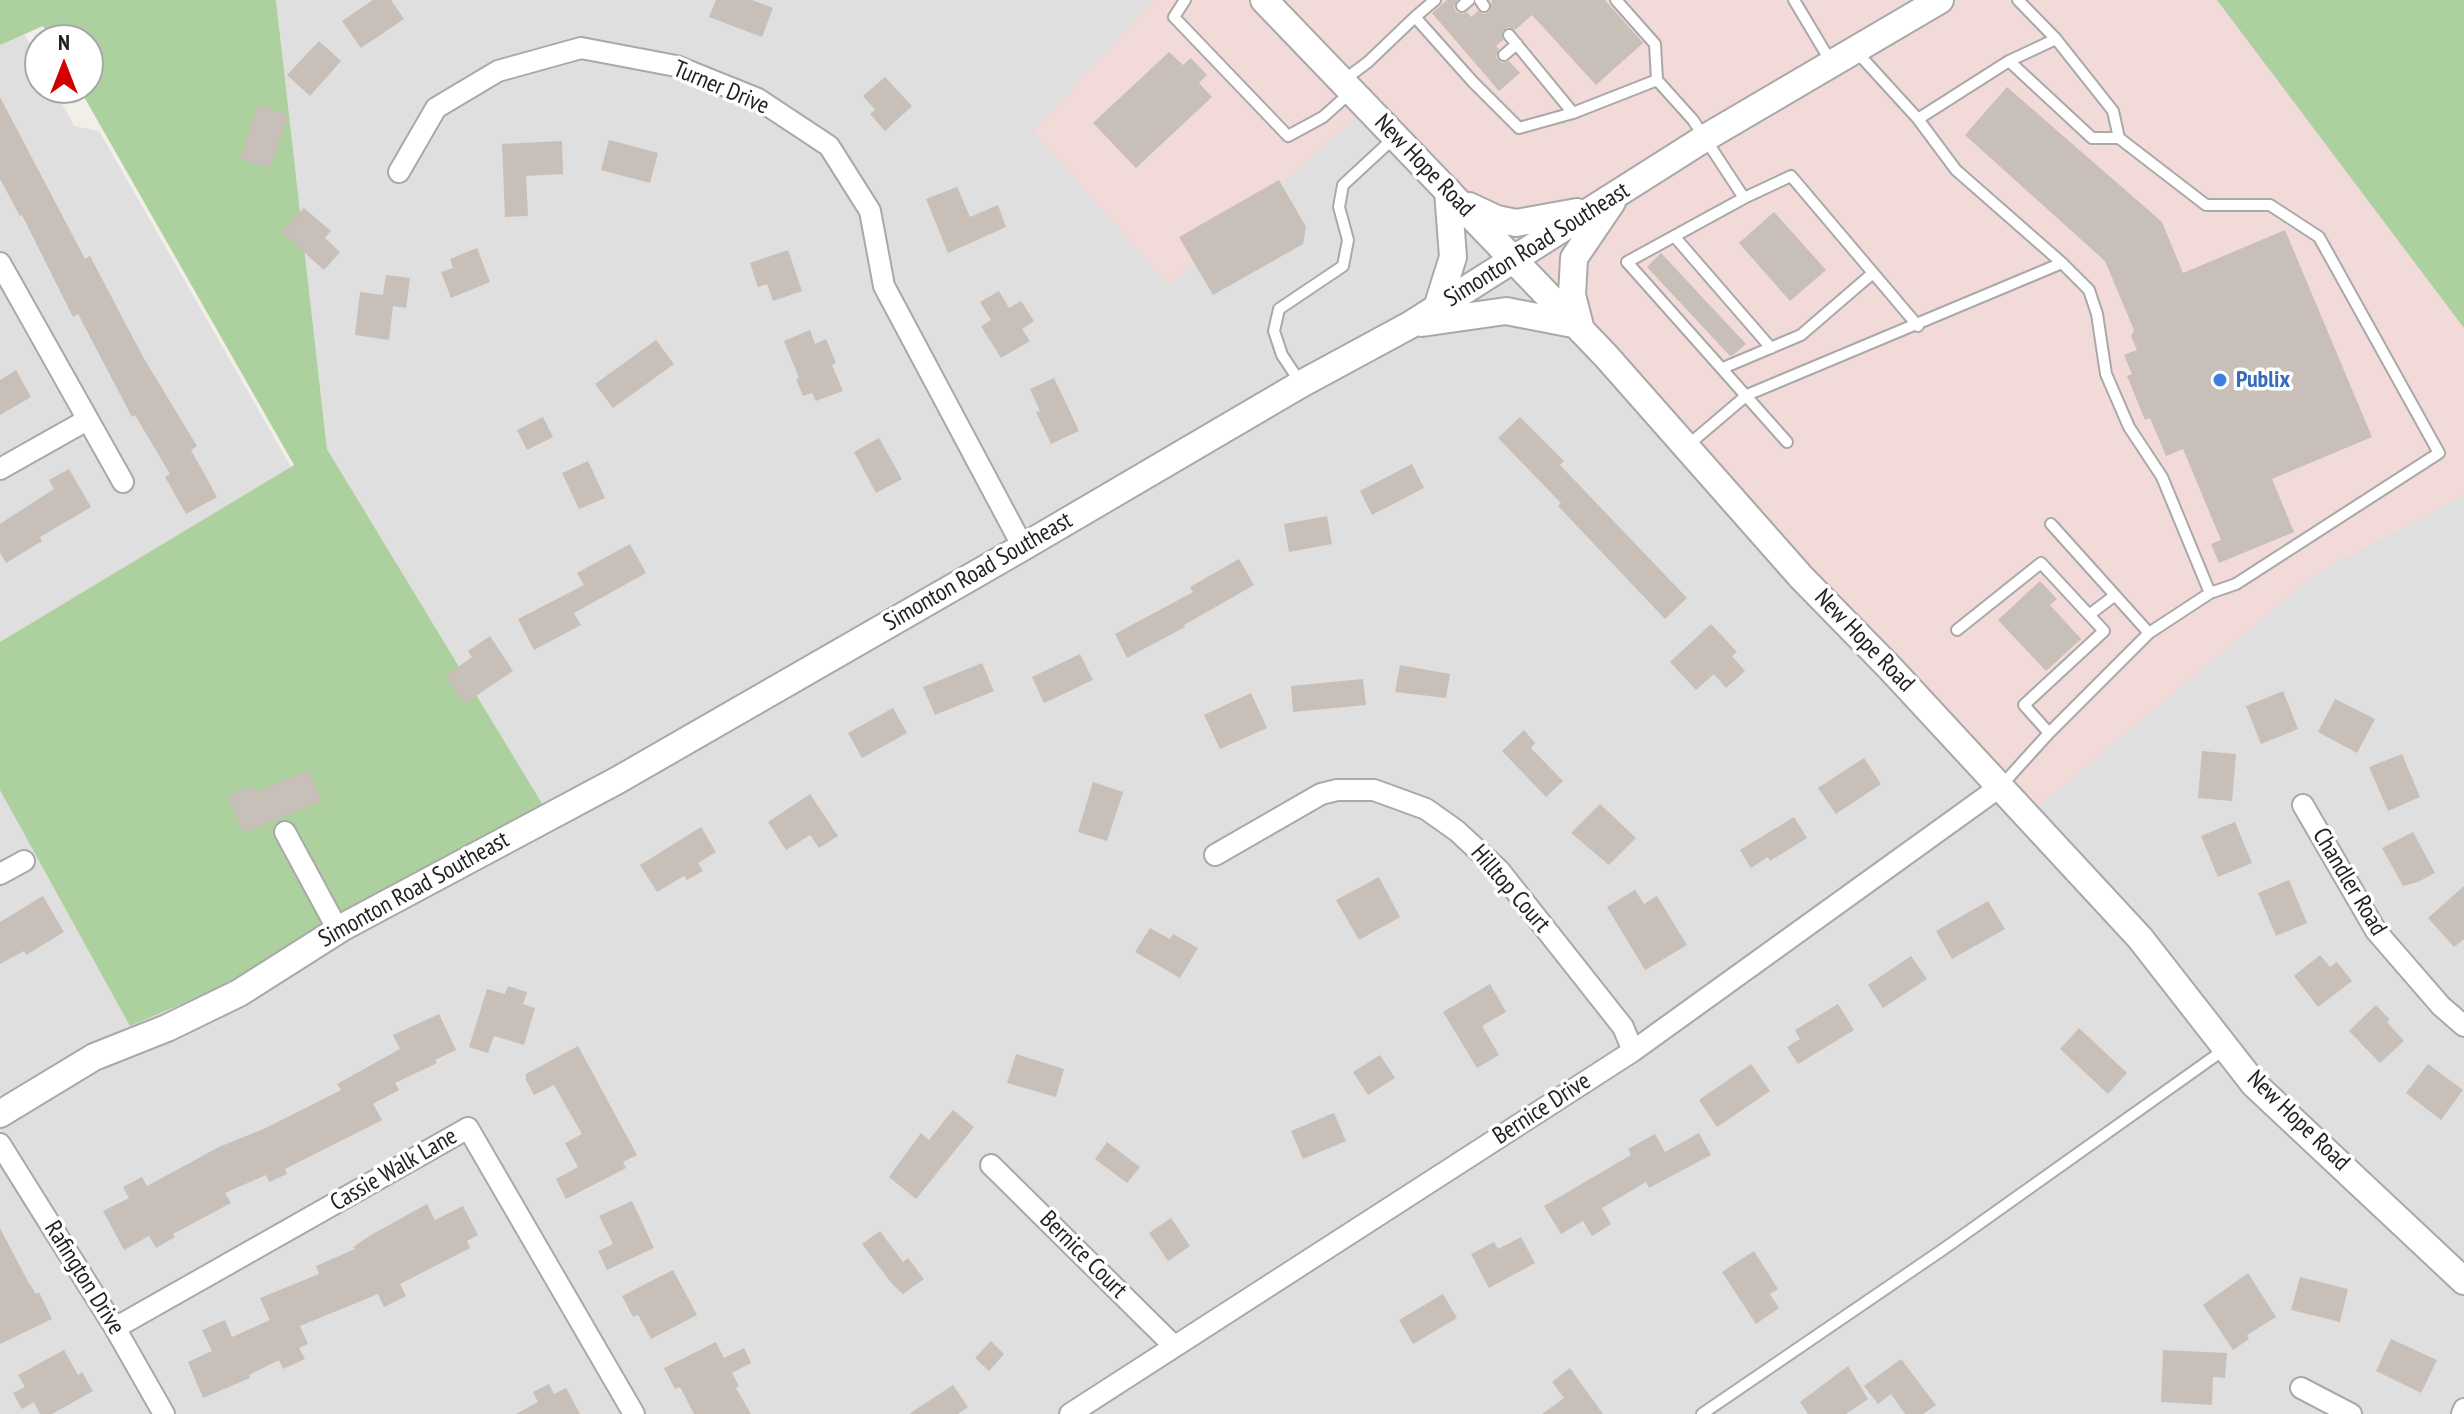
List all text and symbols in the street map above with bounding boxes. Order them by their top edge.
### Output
north arrow [24,24,104,104]
text: N [58,28,70,56]
street label: Turner Drive [669,55,773,121]
street label: New Hope Road [1368,109,1480,223]
street label: Simonton Road Southeast [1439,176,1635,314]
place label: Publix [2236,366,2290,394]
marker: Publix [2211,371,2229,389]
street label: Simonton Road Southeast [879,506,1077,638]
street label: New Hope Road [1808,584,1920,698]
street label: Chandler Road [2306,823,2392,941]
street label: Simonton Road Southeast [314,826,514,954]
street label: Hilltop Court [1464,839,1556,939]
street label: New Hope Road [2241,1065,2355,1177]
street label: Bernice Drive [1488,1067,1596,1151]
street label: Cassie Walk Lane [326,1122,462,1218]
street label: Bernice Court [1033,1205,1133,1305]
street label: Rafington Drive [38,1216,130,1340]

